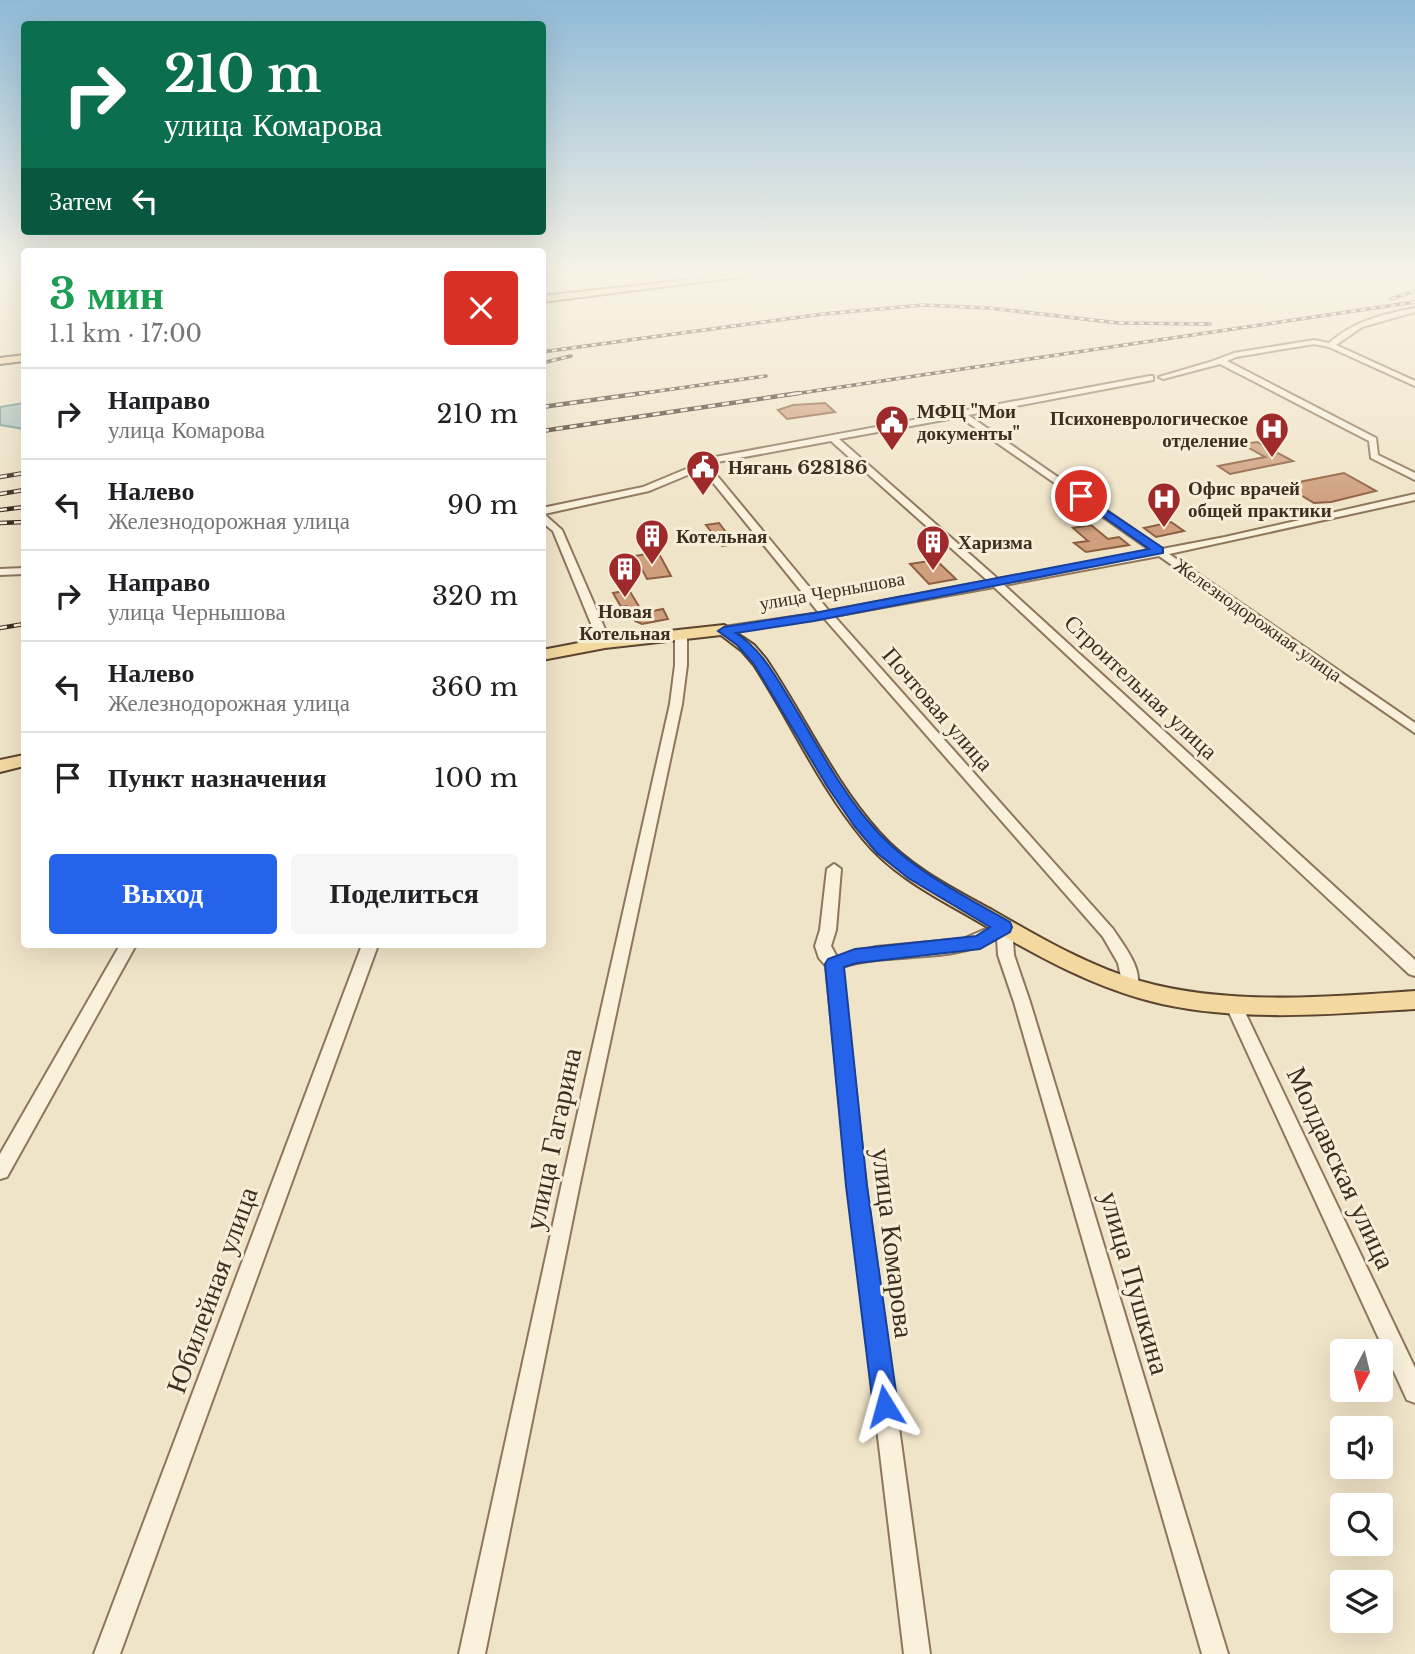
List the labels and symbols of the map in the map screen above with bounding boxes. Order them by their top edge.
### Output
place label: МФЦ "Мои документы" [917,400,1020,445]
public building icon: МФЦ "Мои документы" [873,403,911,452]
place label: Психоневрологическое отделение [1050,407,1248,452]
hospital icon: Психоневрологическое отделение [1253,410,1291,459]
public building icon: Нягань 628186 [684,448,722,497]
place label: Нягань 628186 [728,456,868,479]
pin [1051,466,1111,526]
place label: Офис врачей общей практики [1188,477,1332,522]
hospital icon: Офис врачей общей практики [1145,480,1183,529]
building icon: Котельная [633,517,671,566]
building icon: Харизма [914,523,952,572]
place label: Котельная [676,525,767,548]
place label: Харизма [958,531,1033,554]
building icon: Новая Котельная [606,550,644,599]
street label: Железнодорожная улица [1170,553,1347,687]
street label: улица Чернышова [758,567,907,615]
place label: Новая Котельная [579,600,671,645]
street label: Строительная улица [1059,609,1223,765]
street label: Почтовая улица [877,641,999,777]
street label: улица Гагарина [517,1044,590,1233]
street label: Молдавская улица [1279,1061,1404,1275]
street label: улица Комарова [864,1146,922,1341]
street label: Юбилейная улица [158,1182,266,1398]
street label: улица Пушкина [1092,1187,1178,1379]
north arrow [1330,1339,1393,1402]
position arrow [848,1369,922,1443]

